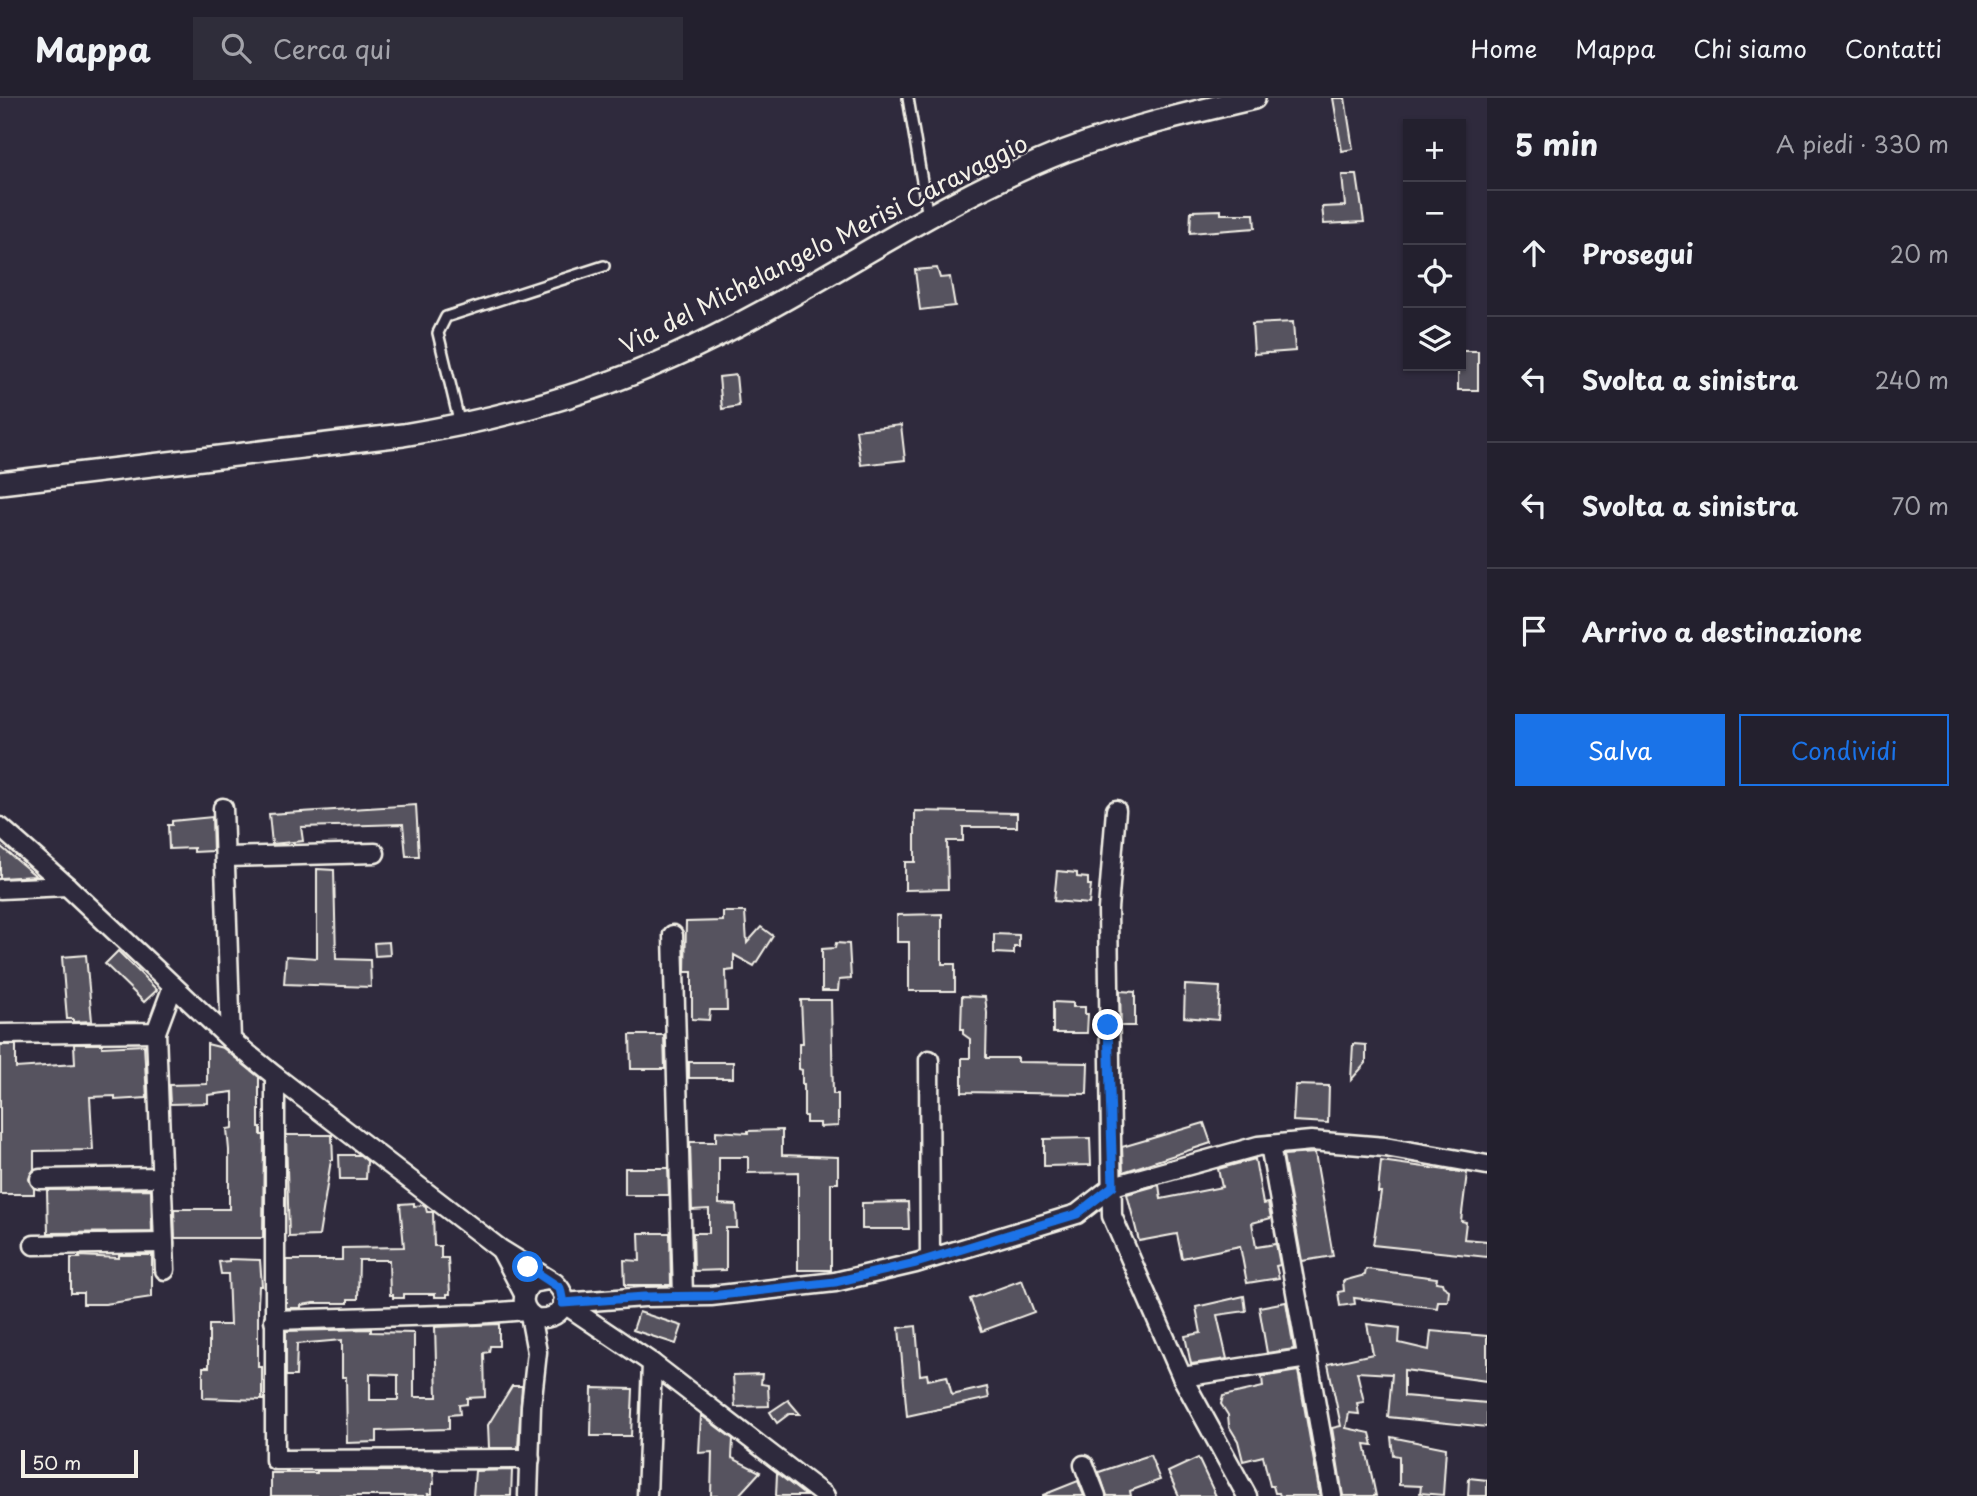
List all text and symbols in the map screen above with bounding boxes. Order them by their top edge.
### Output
search box [193,17,683,80]
text: Mappa [35,23,151,73]
icon: search [217,29,255,67]
text: Cerca qui [273,29,392,68]
text: Home [1471,30,1537,66]
text: Mappa [1575,30,1655,66]
text: Chi siamo [1693,30,1807,66]
text: Contatti [1845,30,1942,66]
map controls [1403,119,1466,371]
button: + [1403,119,1466,182]
text: 5 min [1515,121,1598,166]
street label: Via del Michelangelo Merisi Caravaggio [613,124,1033,362]
text: A piedi · 330 m [1776,126,1949,161]
button: − [1403,182,1466,245]
icon: ahead [1515,234,1553,272]
text: Prosegui [1582,234,1694,273]
text: 20 m [1890,236,1949,271]
button: locate [1403,245,1466,308]
button: layers [1403,308,1466,371]
icon: left [1515,360,1553,398]
text: Svolta a sinistra [1582,360,1798,399]
text: 240 m [1875,362,1949,397]
icon: left [1515,486,1553,524]
text: Svolta a sinistra [1582,486,1798,525]
text: 70 m [1891,488,1949,523]
icon: arrive [1515,612,1553,650]
text: Arrivo a destinazione [1582,612,1862,651]
button: Salva [1515,714,1725,786]
button: Condividi [1739,714,1949,786]
route end [1092,1009,1123,1040]
route start [512,1251,543,1282]
scale bar [21,1447,138,1479]
text: 50 m [32,1448,81,1476]

